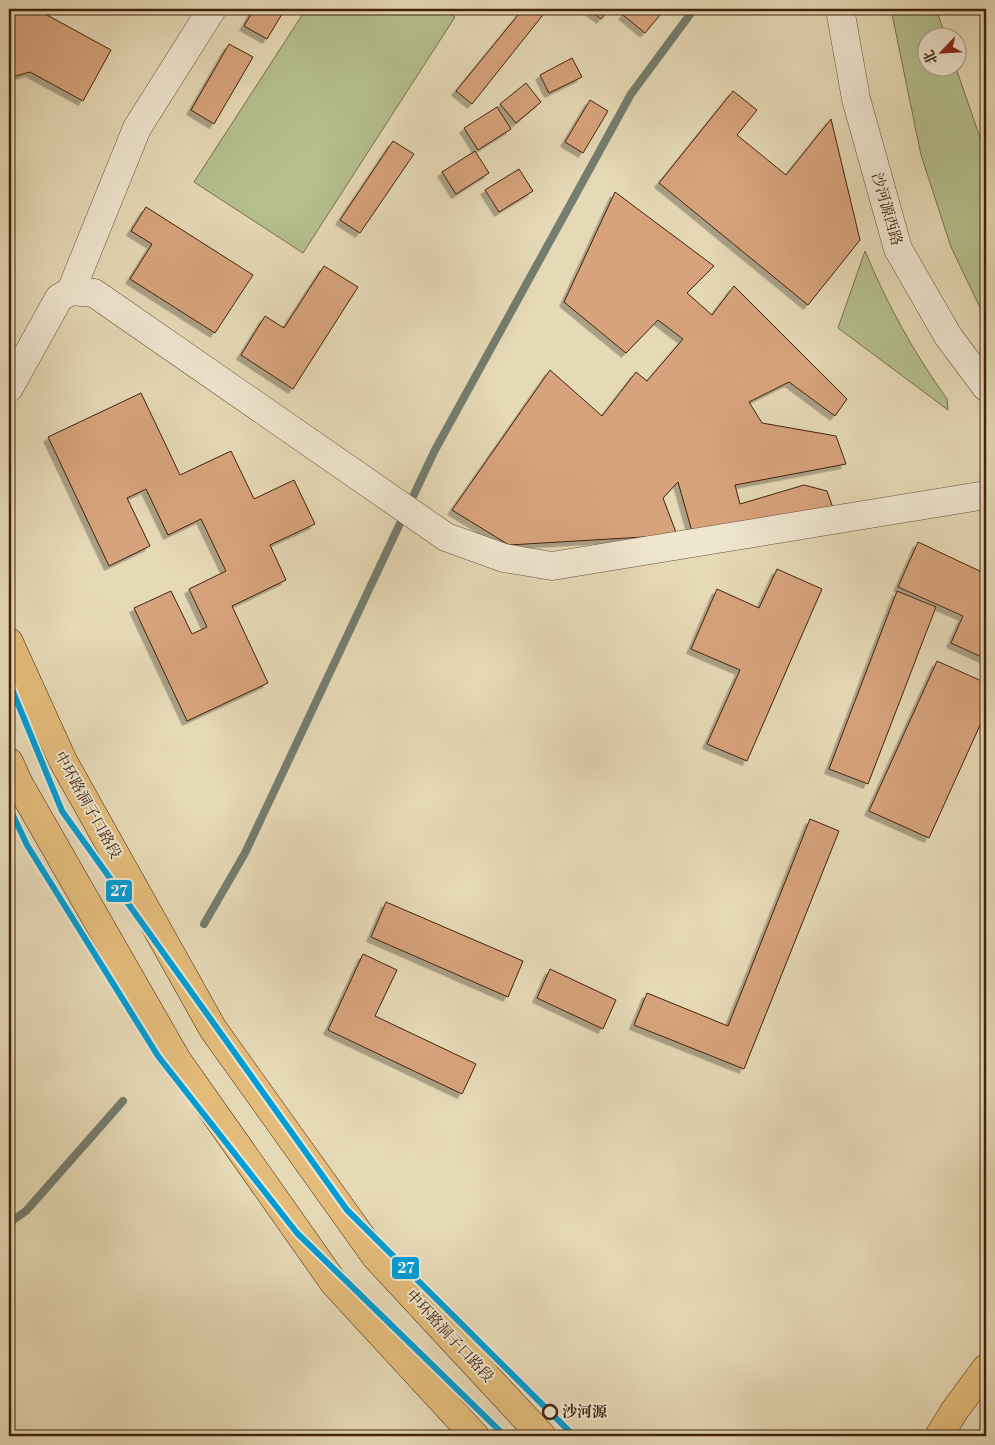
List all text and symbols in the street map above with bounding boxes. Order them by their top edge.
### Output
north arrow [918,28,968,78]
text: 北 [920,47,942,67]
street label: 沙河源西路 [867,170,906,248]
street label: 中环路洞子口路段 [50,748,125,862]
line badge: 27 [105,879,133,903]
text: 27 [111,883,128,901]
line badge: 27 [391,1256,420,1280]
text: 27 [398,1260,415,1278]
street label: 中环路洞子口路段 [402,1286,498,1387]
place label: 沙河源 [562,1403,607,1422]
marker: 沙河源 [542,1404,558,1420]

